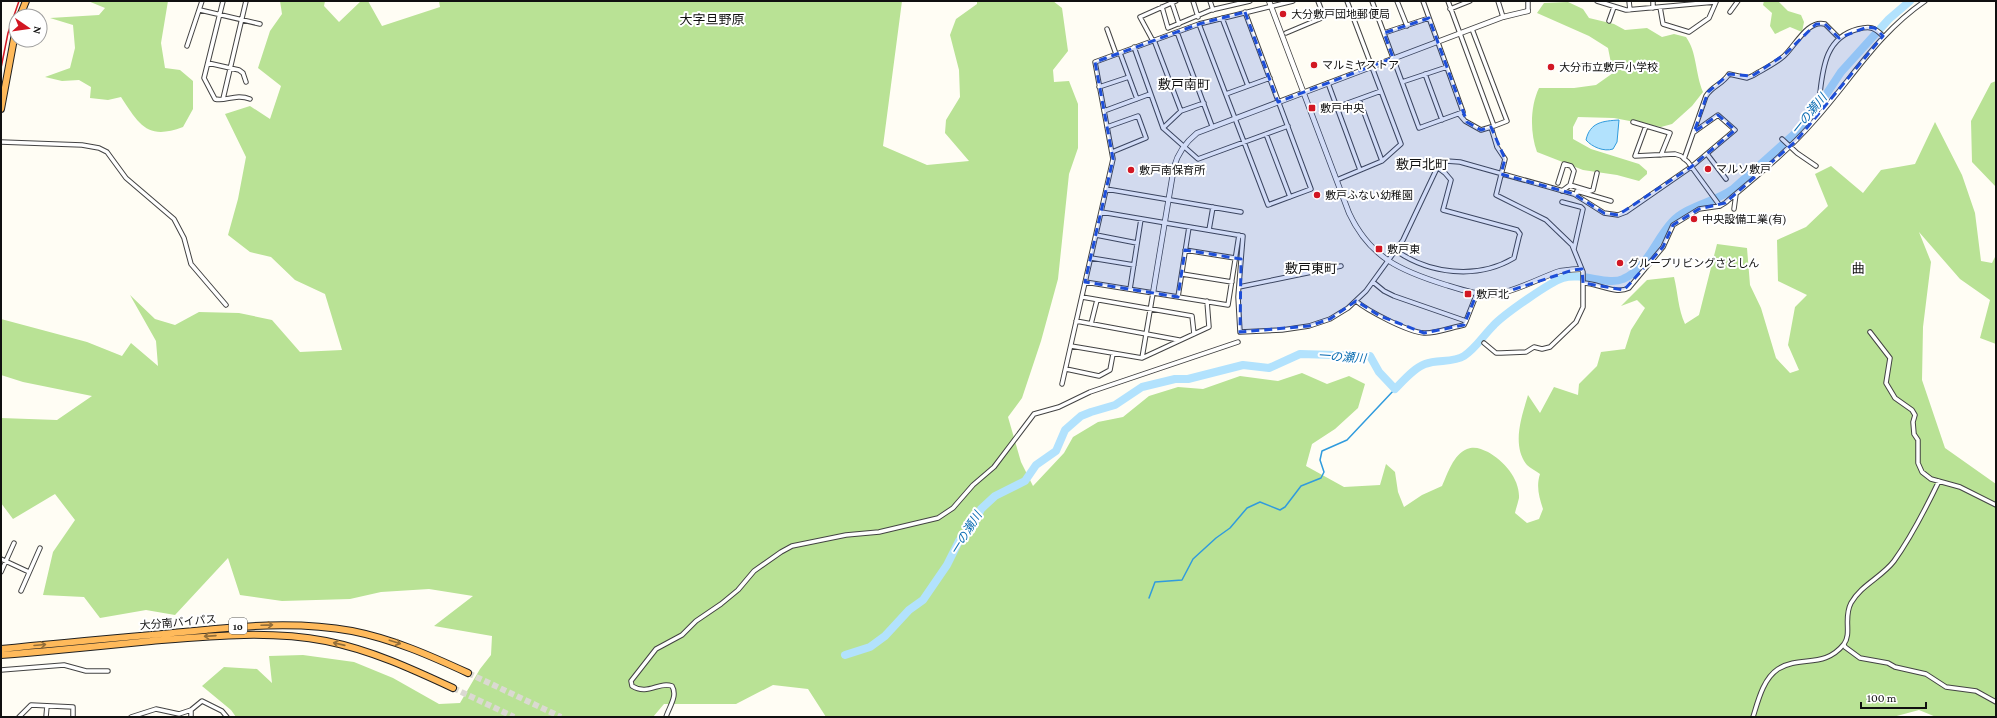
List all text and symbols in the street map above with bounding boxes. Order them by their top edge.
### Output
north arrow [8,8,48,48]
place label: 大分敷戸団地郵便局 [1291,8,1390,20]
marker: 大分敷戸団地郵便局 [1278,9,1288,19]
district label: 大字旦野原 [679,12,745,27]
text: N [31,25,44,36]
place label: マルミヤストア [1322,59,1399,71]
marker: マルミヤストア [1309,60,1319,70]
place label: 大分市立敷戸小学校 [1559,61,1658,73]
marker: 大分市立敷戸小学校 [1546,62,1556,72]
district label: 敷戸南町 [1158,77,1210,92]
water label: 一の瀬川 [1788,89,1831,137]
place label: 敷戸中央 [1320,102,1365,114]
marker: 敷戸中央 [1307,103,1317,113]
district label: 敷戸北町 [1396,157,1448,172]
place label: マルソ敷戸 [1716,163,1771,175]
place label: 敷戸南保育所 [1139,164,1206,176]
marker: マルソ敷戸 [1703,164,1713,174]
marker: 敷戸南保育所 [1126,165,1136,175]
place label: 敷戸ふない幼稚園 [1325,189,1413,201]
marker: 敷戸ふない幼稚園 [1312,190,1322,200]
place label: 中央設備工業(有) [1702,213,1787,226]
marker: 中央設備工業(有) [1689,214,1699,224]
place label: 敷戸東 [1387,243,1420,255]
marker: 敷戸東 [1374,244,1384,254]
place label: グループリビングさとしん [1628,257,1759,269]
marker: グループリビングさとしん [1615,258,1625,268]
district label: 敷戸東町 [1285,261,1337,276]
district label: 曲 [1851,261,1865,276]
place label: 敷戸北 [1476,288,1509,300]
marker: 敷戸北 [1463,289,1473,299]
water label: 一の瀬川 [1318,348,1368,366]
water label: 一の瀬川 [947,507,986,557]
street label: 大分南バイパス [139,613,217,631]
road number: 10 [229,618,247,634]
one-way arrow [260,621,273,629]
one-way arrow [204,632,217,640]
one-way arrow [333,639,346,647]
one-way arrow [389,639,401,647]
one-way arrow [33,641,46,649]
scale bar [1861,684,1926,710]
text: 100 m [1867,691,1897,705]

